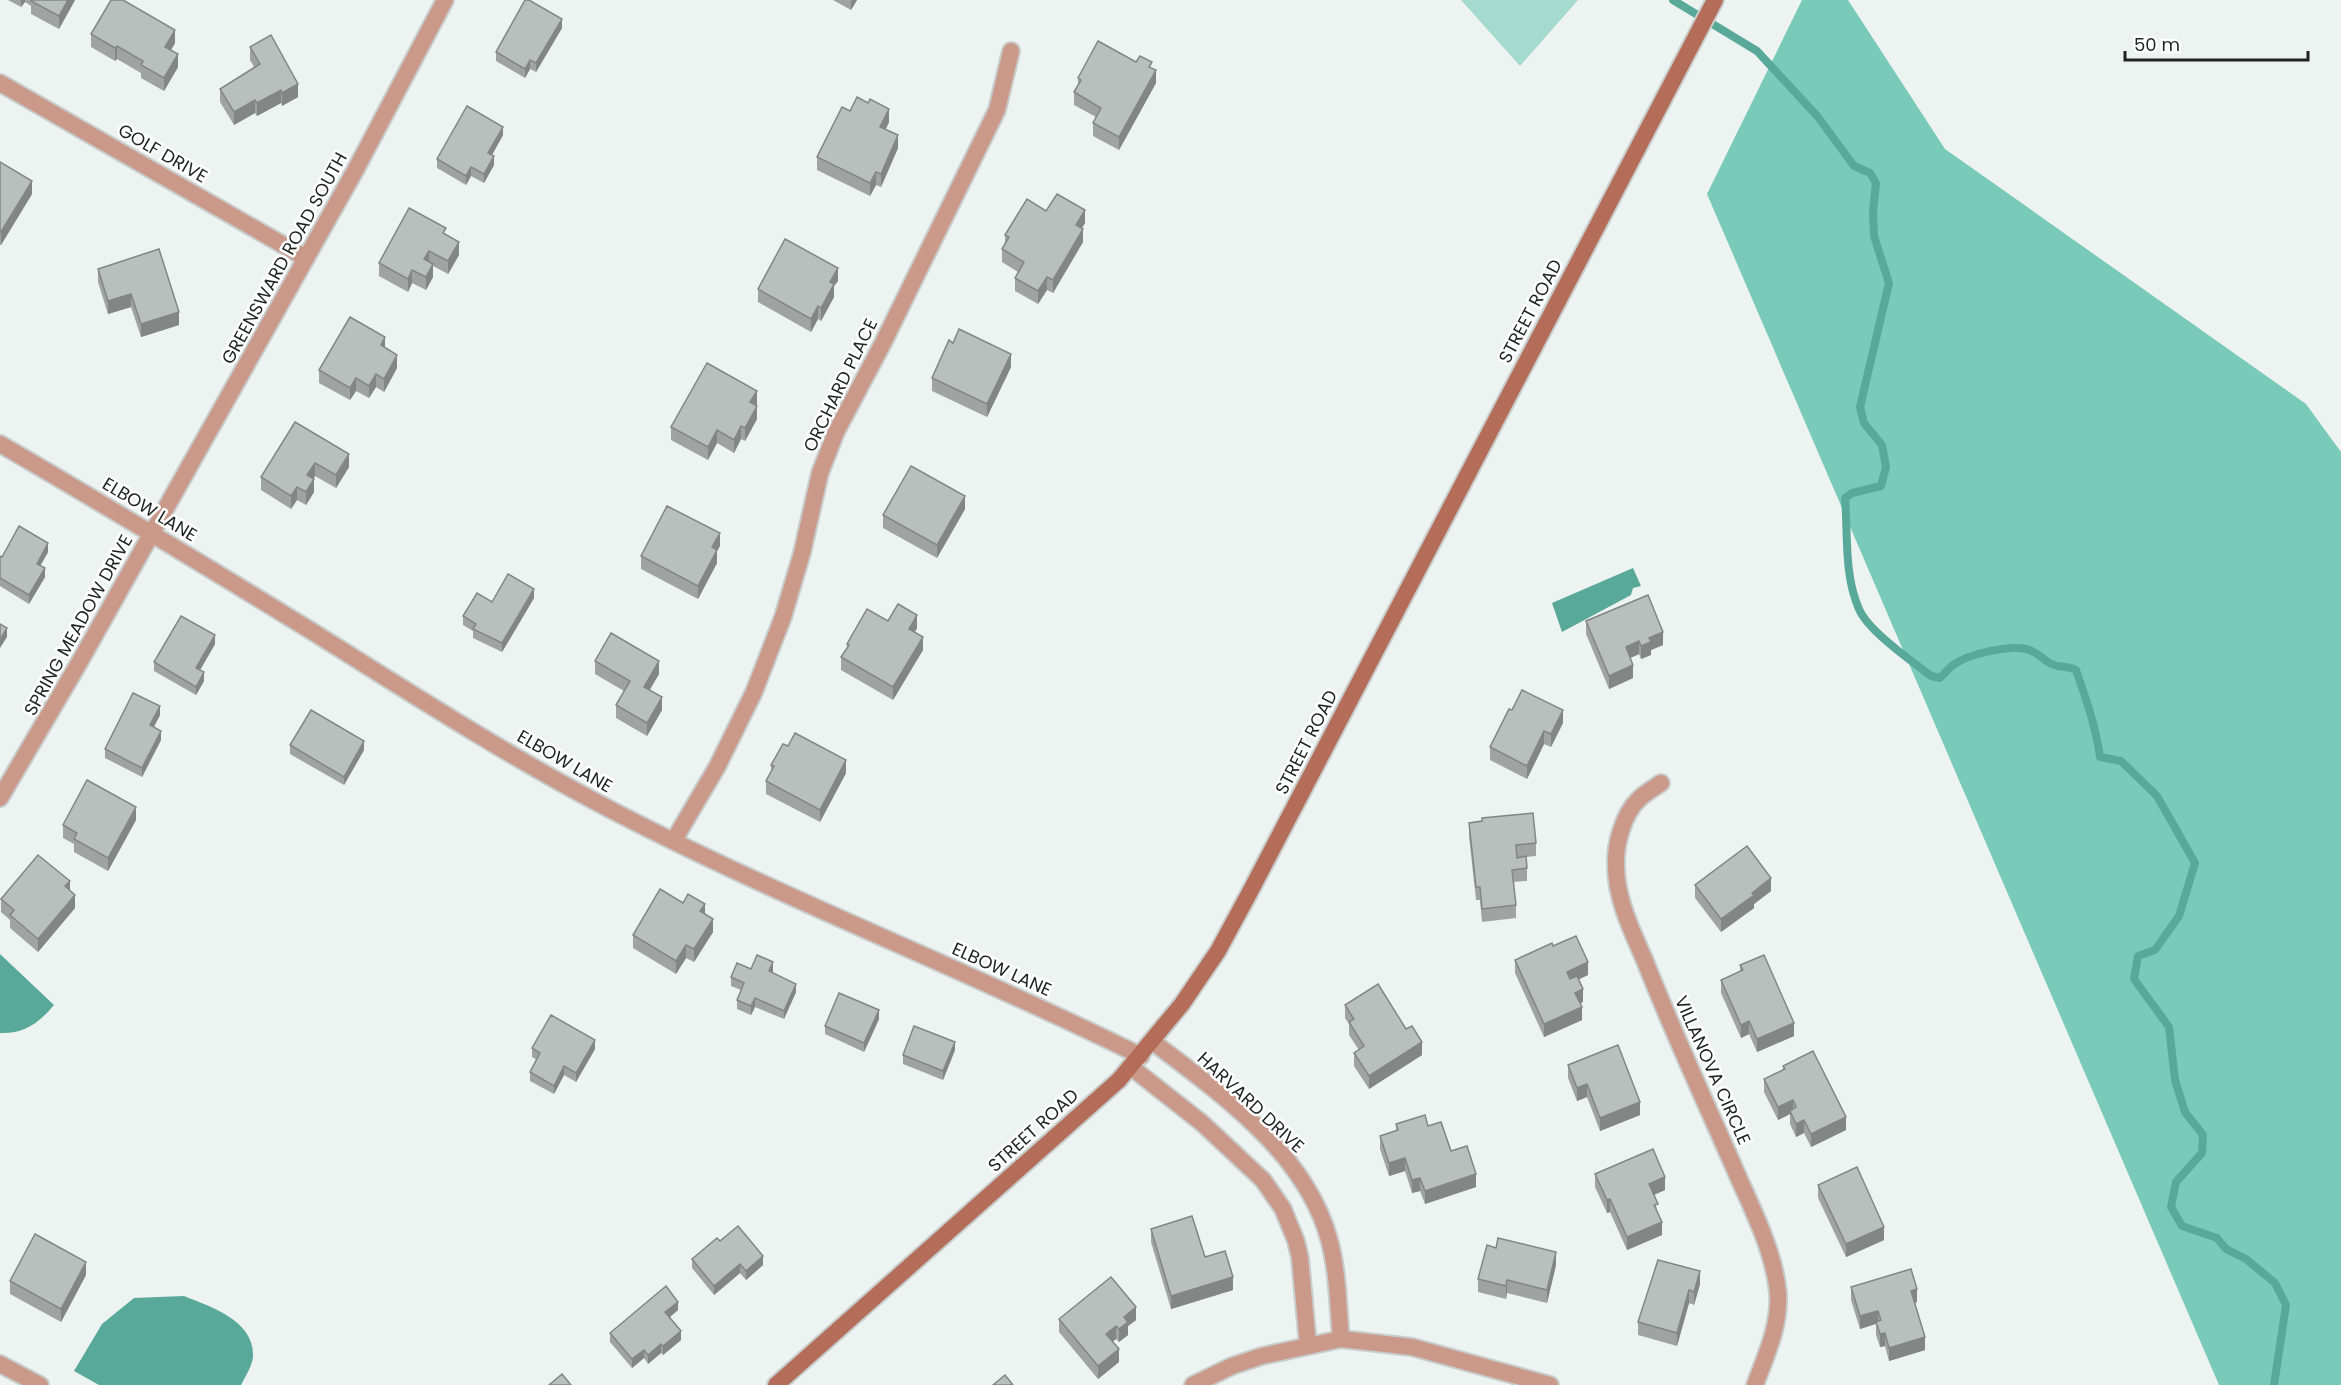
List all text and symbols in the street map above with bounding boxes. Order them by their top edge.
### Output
scale bar [2125,24,2308,62]
text: 50 m [2134,32,2180,57]
street label: GOLF DRIVE [114,117,212,189]
street label: GREENSWARD ROAD SOUTH [215,148,353,368]
street label: STREET ROAD [1492,255,1568,367]
street label: ORCHARD PLACE [797,314,883,456]
street label: ELBOW LANE [98,471,202,547]
street label: SPRING MEADOW DRIVE [18,530,138,720]
street label: STREET ROAD [1269,685,1343,799]
street label: ELBOW LANE [513,724,617,798]
street label: ELBOW LANE [948,936,1056,1002]
street label: VILLANOVA CIRCLE [1669,992,1757,1148]
street label: HARVARD DRIVE [1192,1046,1310,1158]
street label: STREET ROAD [982,1082,1084,1178]

